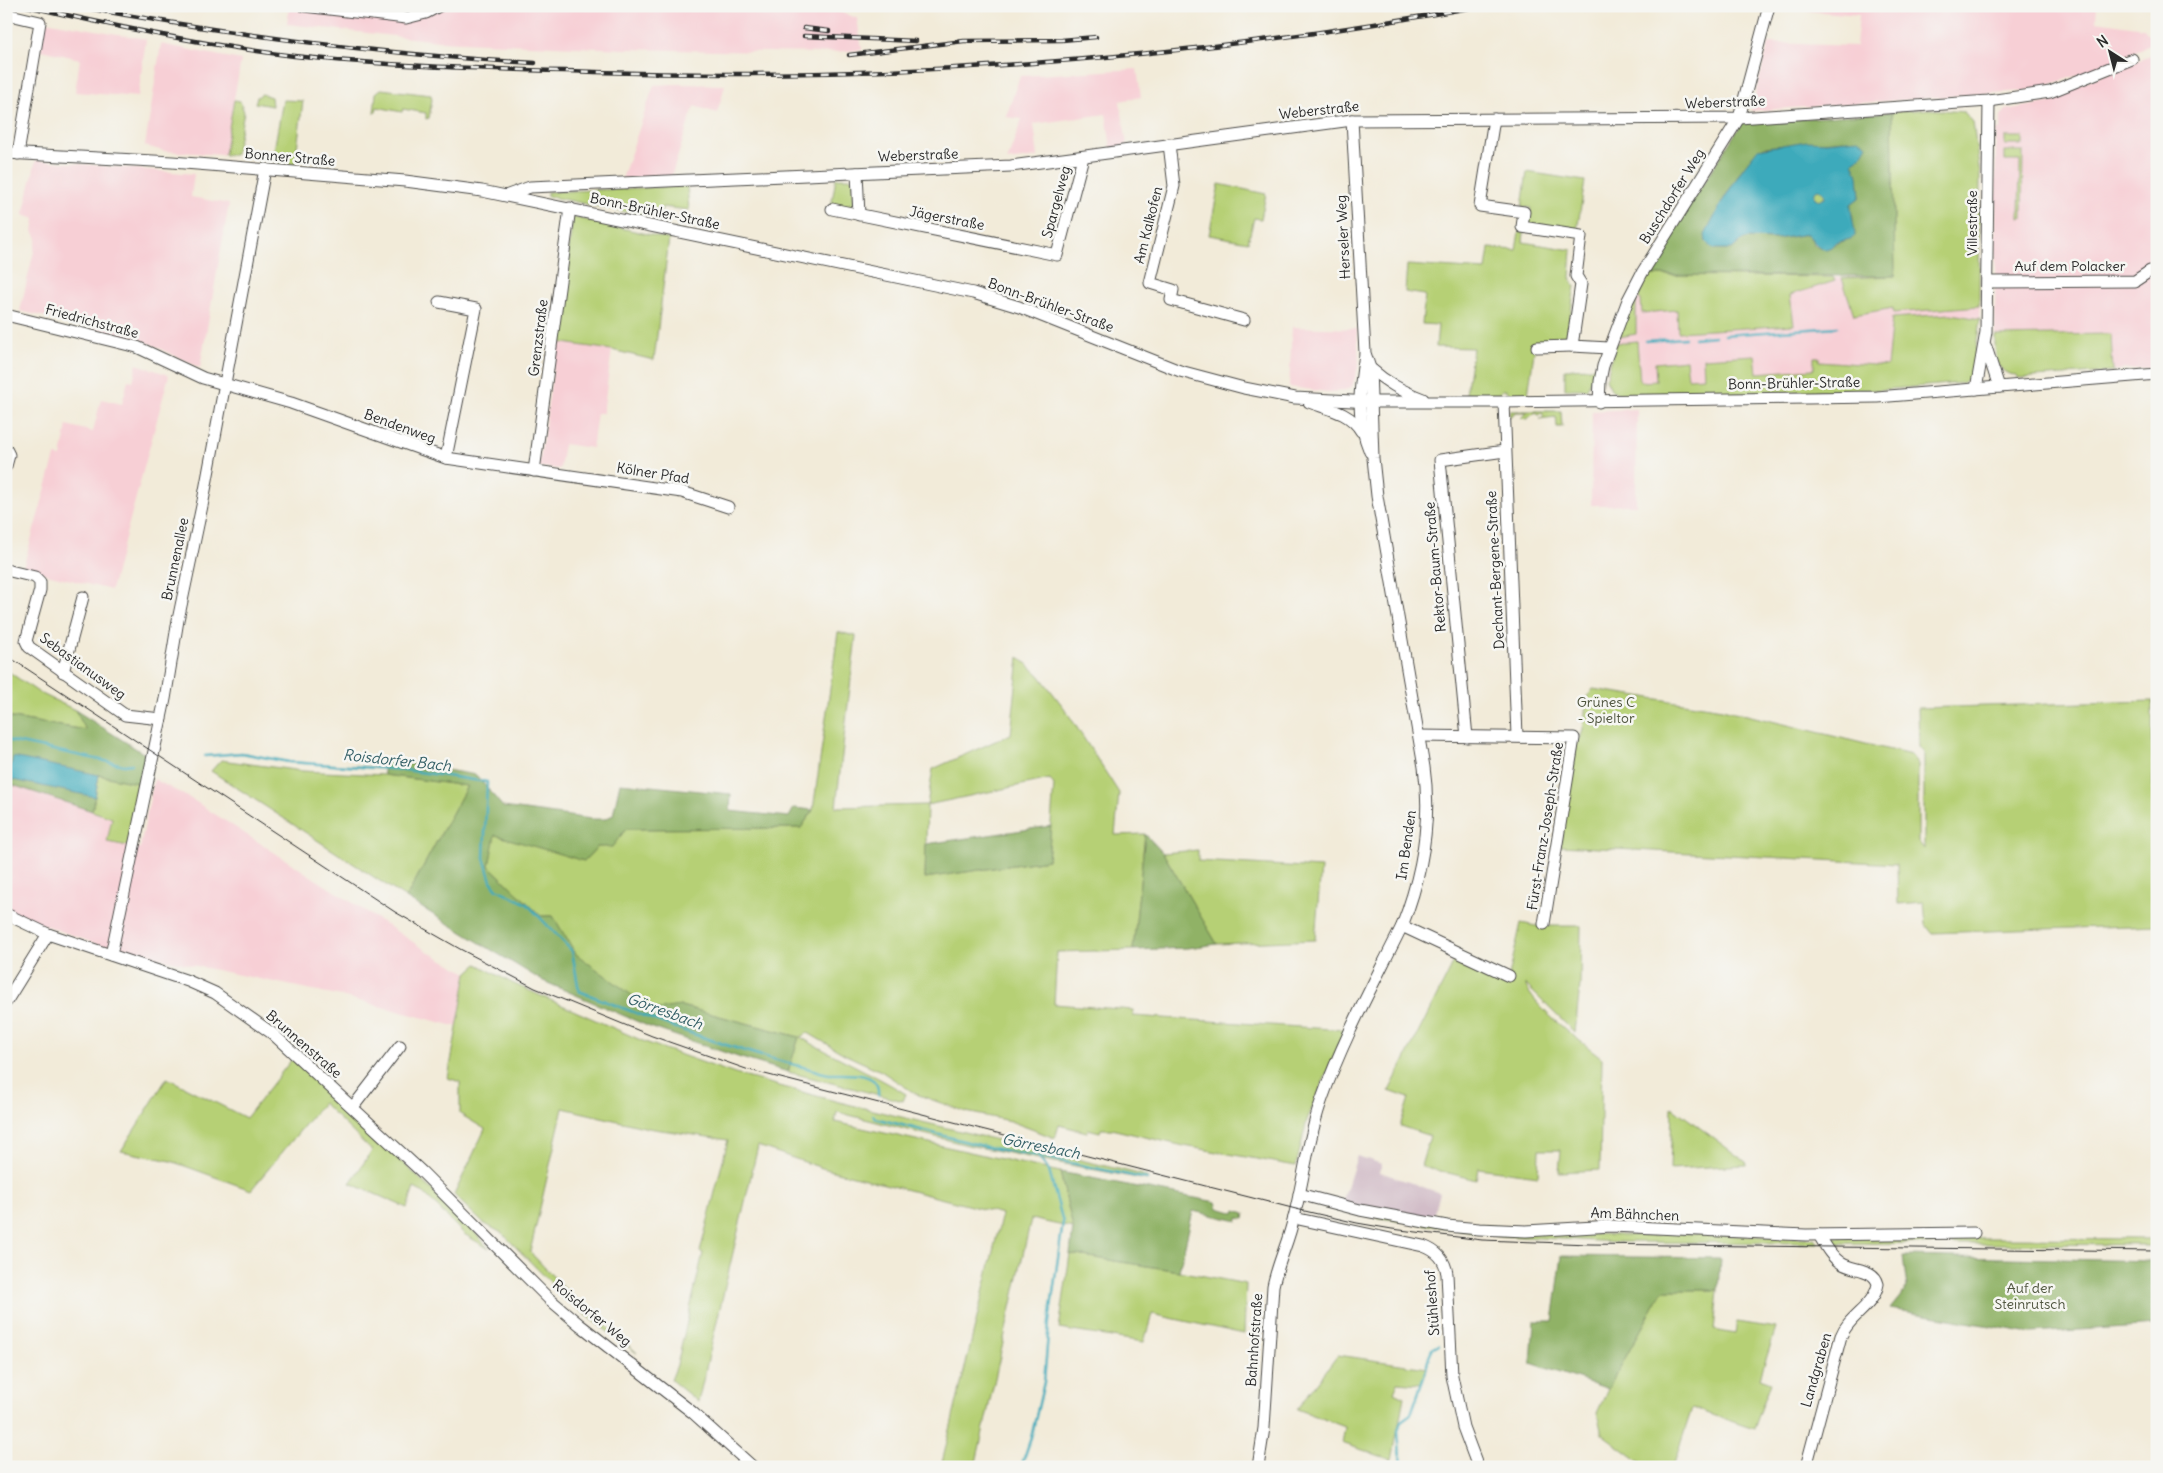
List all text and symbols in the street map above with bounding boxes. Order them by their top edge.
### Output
north arrow [2086,28,2136,78]
text: N [2093,31,2112,52]
street label: Weberstraße [1684,92,1766,112]
street label: Weberstraße [1278,97,1360,123]
street label: Bonner Straße [244,144,336,170]
street label: Weberstraße [877,145,959,165]
street label: Buschdorfer Weg [1635,145,1709,247]
street label: Spargelweg [1038,164,1074,240]
street label: Am Kalkofen [1130,184,1166,266]
street label: Bonn-Brühler-Straße [588,188,722,234]
street label: Villestraße [1963,190,1981,256]
street label: Herseler Weg [1332,194,1354,280]
street label: Jägerstraße [908,202,986,234]
street label: Auf dem Polacker [2015,257,2126,275]
street label: Bonn-Brühler-Straße [986,274,1116,336]
street label: Grenzstraße [524,298,552,378]
street label: Friedrichstraße [43,300,141,342]
street label: Bonn-Brühler-Straße [1728,373,1860,393]
street label: Bendenweg [362,405,438,447]
street label: Kölner Pfad [615,458,691,488]
street label: Dechant-Bergene-Straße [1482,490,1508,650]
street label: Rektor-Baum-Straße [1420,501,1450,633]
street label: Brunnenallee [157,516,193,602]
street label: Sebastianusweg [36,629,130,703]
park label: Grünes C - Spieltor [1577,693,1635,727]
street label: Fürst-Franz-Joseph-Straße [1523,741,1567,911]
water label: Roisdorfer Bach [342,745,452,775]
street label: Im Benden [1392,809,1420,881]
water label: Görresbach [625,989,706,1034]
street label: Brunnenstraße [262,1006,346,1082]
water label: Görresbach [1000,1129,1082,1163]
street label: Am Bähnchen [1590,1203,1680,1225]
street label: Stühleshof [1421,1269,1443,1337]
street label: Roisdorfer Weg [549,1276,635,1350]
park label: Auf der Steinrutsch [1994,1279,2066,1313]
street label: Bahnhofstraße [1242,1293,1266,1387]
street label: Landgraben [1797,1331,1835,1409]

